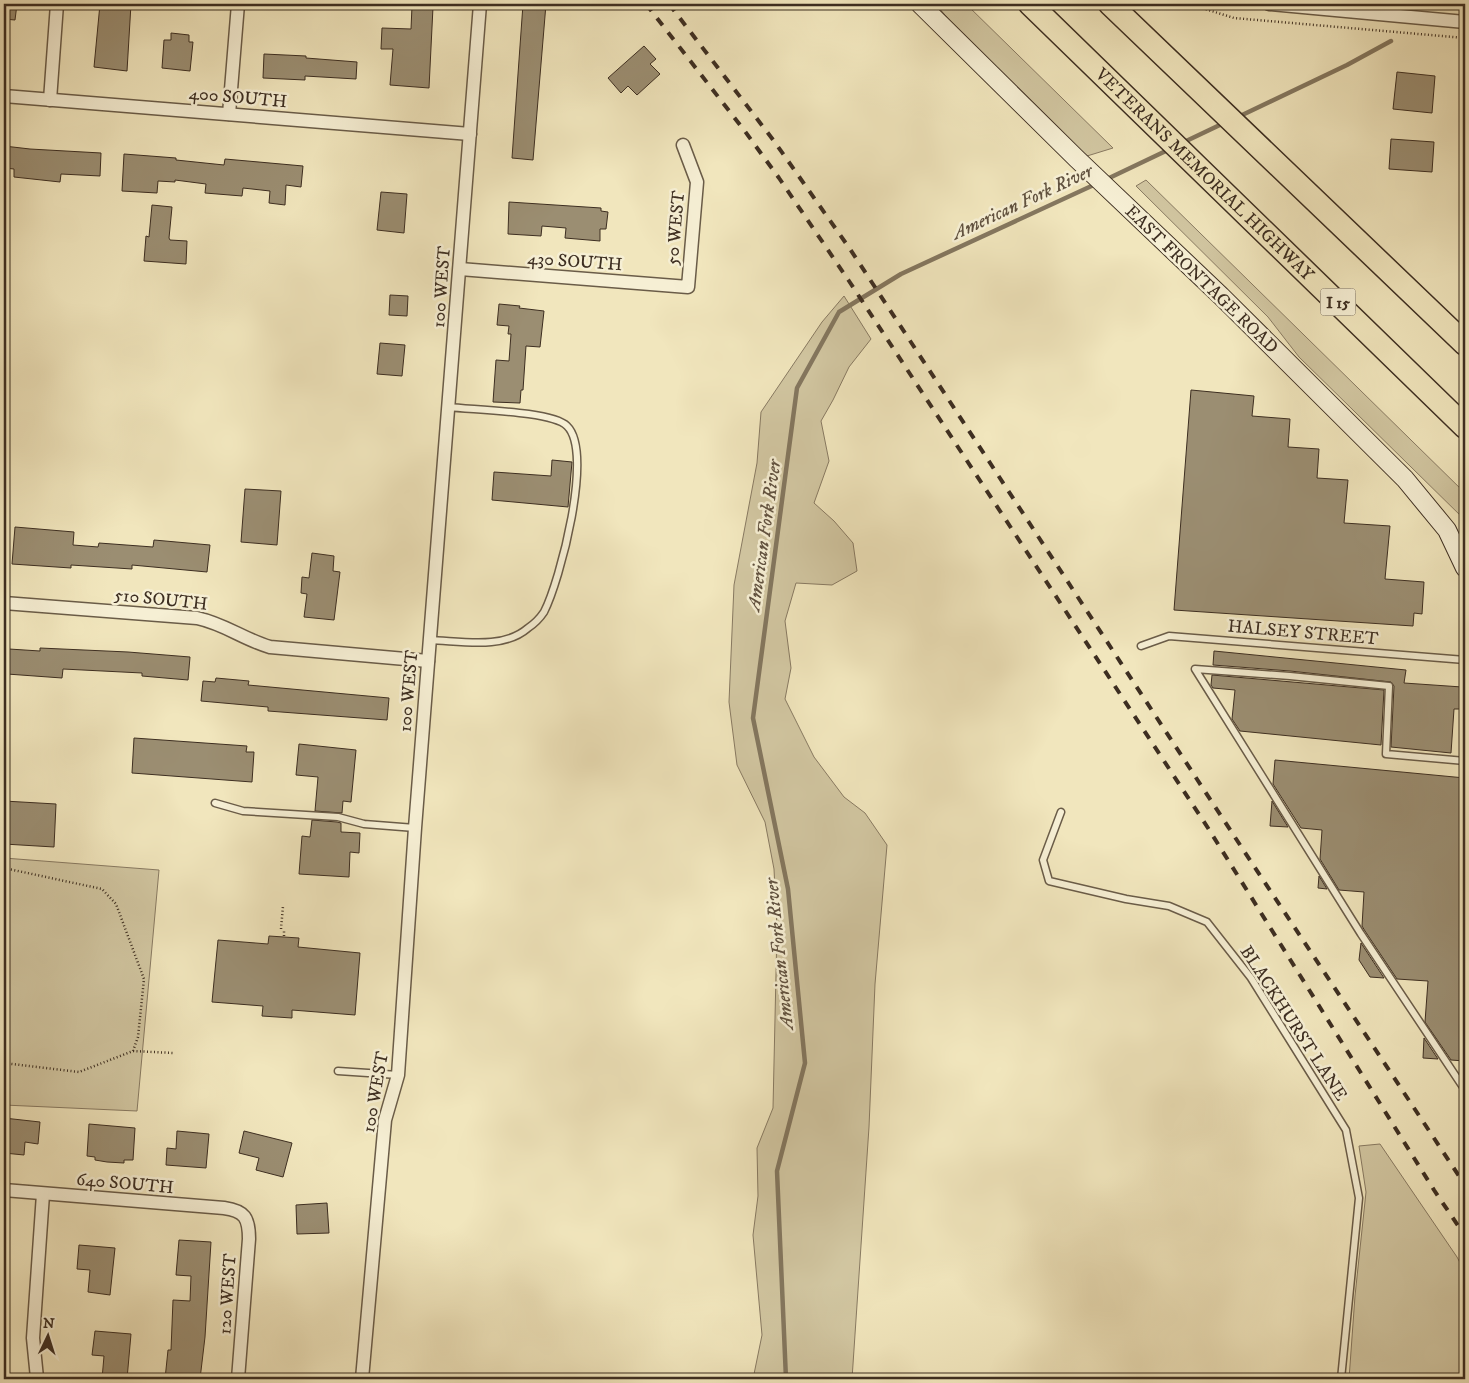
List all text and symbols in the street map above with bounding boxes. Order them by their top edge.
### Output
street label: VETERANS MEMORIAL HIGHWAY [1090,63,1319,286]
street label: 400 SOUTH [188,83,288,113]
water label: American Fork River [947,159,1098,246]
street label: 50 WEST [662,190,690,266]
street label: EAST FRONTAGE ROAD [1120,201,1282,359]
street label: 100 WEST [428,245,456,329]
street label: 430 SOUTH [527,248,623,276]
road number: I 15 [1320,288,1356,316]
water label: American Fork River [742,456,787,614]
street label: 510 SOUTH [113,584,209,616]
street label: HALSEY STREET [1227,615,1379,651]
street label: 100 WEST [394,649,424,733]
water label: American Fork River [760,875,799,1033]
street label: BLACKHURST LANE [1235,942,1352,1106]
street label: 100 WEST [358,1049,394,1134]
street label: 640 SOUTH [75,1169,175,1199]
street label: 120 WEST [214,1252,242,1335]
north arrow [22,1310,72,1360]
text: N [42,1315,56,1333]

